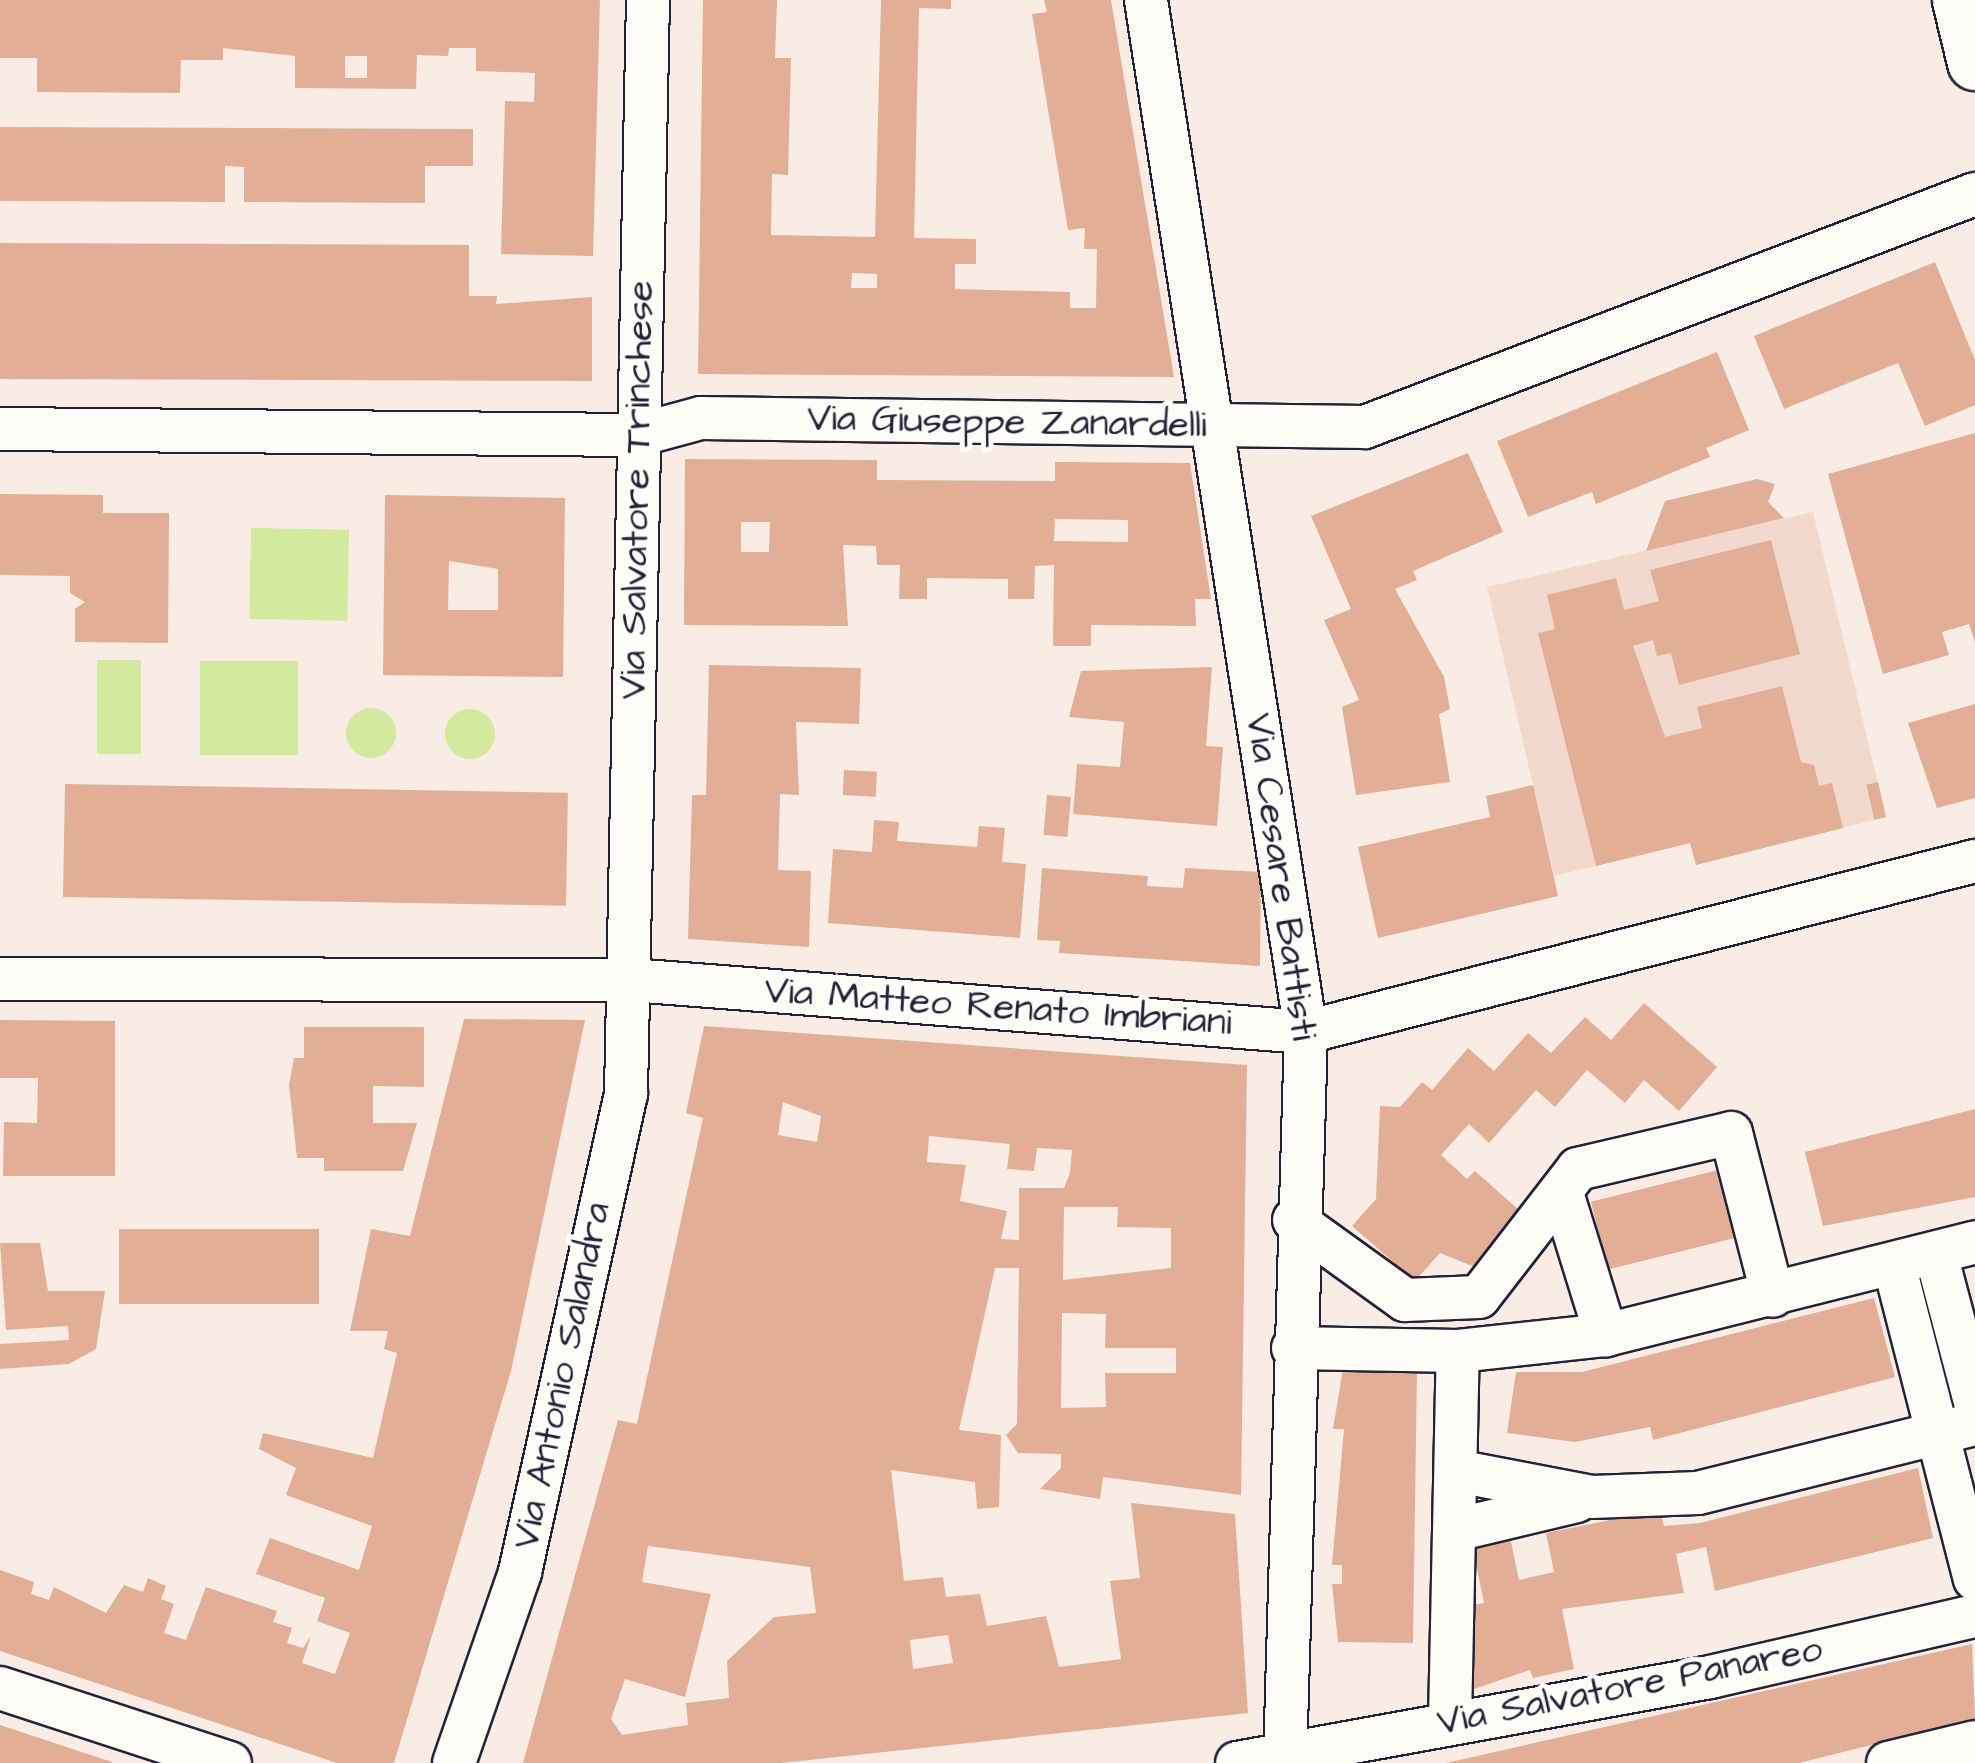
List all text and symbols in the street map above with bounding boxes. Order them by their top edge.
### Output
street label: Via Salvatore Trinchese [612,280,664,700]
street label: Via Giuseppe Zanardelli [807,397,1207,449]
street label: Via Cesare Battisti [1234,711,1326,1043]
street label: Via Matteo Renato Imbriani [763,969,1233,1047]
street label: Via Antonio Salandra [504,1198,622,1554]
street label: Via Salvatore Panareo [1434,1627,1826,1747]

